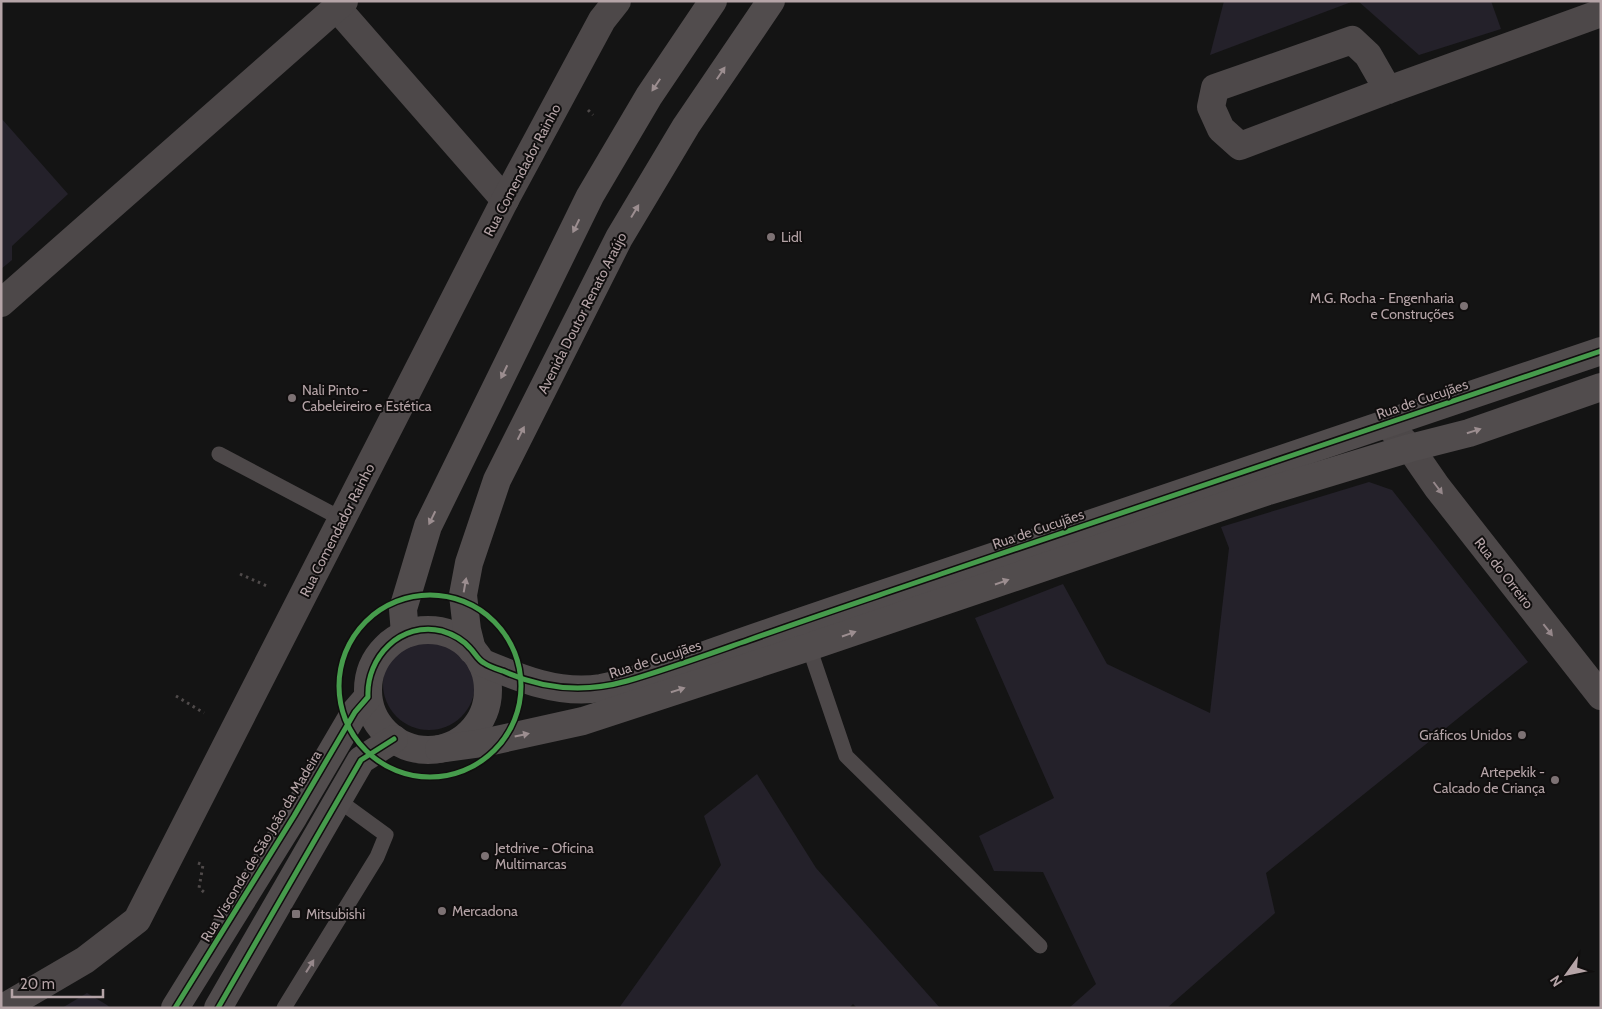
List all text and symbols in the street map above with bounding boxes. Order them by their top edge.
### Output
one-way arrow [716,66,726,80]
one-way arrow [651,79,661,92]
street label: Rua Comendador Rainho [479,100,565,239]
one-way arrow [631,205,640,218]
one-way arrow [572,219,580,233]
place label: Lidl [781,228,803,246]
street label: Avenida Doutor Renato Araújo [533,229,631,397]
marker: Lidl [765,231,777,243]
place label: M.G. Rocha - Engenharia e Construções [1310,289,1454,323]
marker: M.G. Rocha - Engenharia e Construções [1458,300,1470,312]
one-way arrow [500,365,508,379]
street label: Rua de Cucujães [1374,375,1470,423]
place label: Nali Pinto - Cabeleireiro e Estética [302,381,432,415]
marker: Nali Pinto - Cabeleireiro e Estética [286,392,298,404]
one-way arrow [517,426,525,441]
one-way arrow [1466,427,1481,435]
street label: Rua Comendador Rainho [295,460,379,600]
one-way arrow [1433,481,1443,495]
street label: Rua de Cucujães [990,505,1086,553]
one-way arrow [428,511,436,525]
street label: Rua do Orreiro [1471,534,1538,612]
one-way arrow [461,577,469,593]
one-way arrow [995,577,1010,585]
one-way arrow [1543,623,1554,636]
one-way arrow [841,630,856,637]
street label: Rua de Cucujães [607,636,703,682]
one-way arrow [670,686,685,694]
place label: Gráficos Unidos [1419,726,1512,744]
marker: Gráficos Unidos [1516,729,1528,741]
one-way arrow [514,730,530,738]
street label: Rua Visconde de São João da Madeira [197,747,326,945]
place label: Artepekik - Calcado de Criança [1433,763,1545,797]
marker: Artepekik - Calcado de Criança [1549,774,1561,786]
place label: Jetdrive - Oficina Multimarcas [494,839,594,873]
marker: Jetdrive - Oficina Multimarcas [479,850,491,862]
place label: Mercadona [452,902,518,920]
place label: Mitsubishi [306,905,365,923]
marker: Mercadona [436,905,448,917]
marker: Mitsubishi [290,908,302,920]
north arrow [1542,949,1592,999]
one-way arrow [305,960,314,973]
scale bar [12,966,104,998]
text: N [1546,972,1566,990]
text: 20 m [20,975,55,993]

